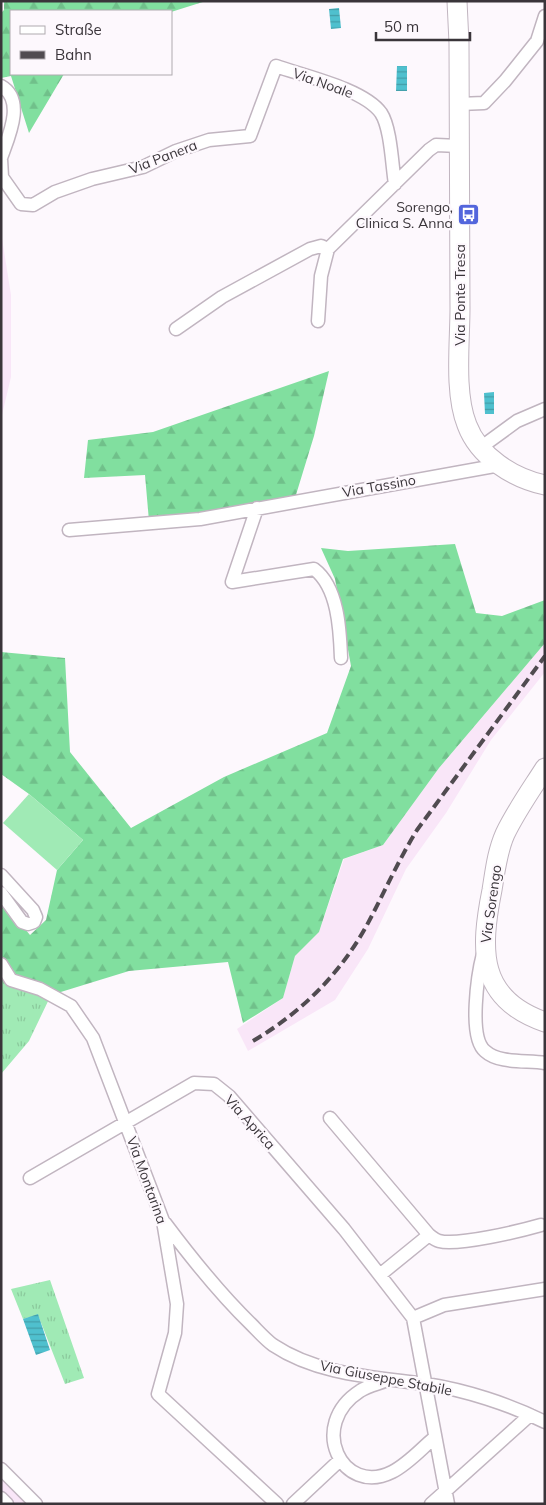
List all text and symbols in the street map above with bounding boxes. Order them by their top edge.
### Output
legend [10,10,172,75]
scale bar [376,10,470,42]
text: 50 m [384,17,419,36]
text: Straße [55,20,102,39]
text: Bahn [55,45,92,64]
street label: Via Noale [290,64,356,102]
street label: Via Panera [126,136,200,178]
place label: Sorengo, Clinica S. Anna [356,198,453,232]
bus stop icon: Sorengo, Clinica S. Anna [457,203,481,227]
street label: Via Ponte Tresa [451,244,469,346]
street label: Via Tassino [341,471,417,501]
street label: Via Sorengo [477,864,505,944]
street label: Via Aprica [221,1091,279,1153]
street label: Via Montarina [123,1134,171,1226]
street label: Via Giuseppe Stabile [318,1356,454,1400]

